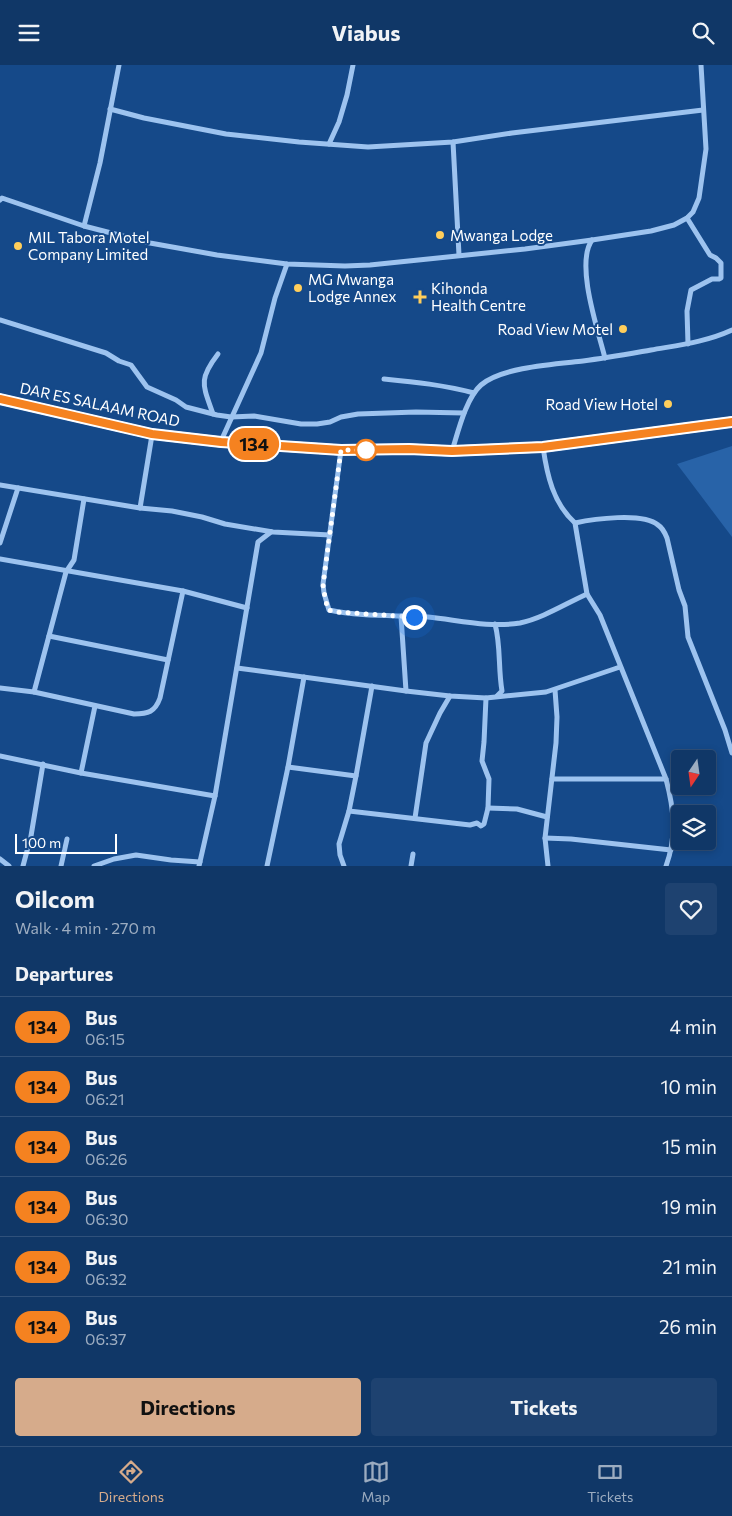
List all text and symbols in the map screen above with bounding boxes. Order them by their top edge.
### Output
icon: menu [15,19,43,47]
text: Viabus [331,19,401,46]
icon: search [689,19,717,47]
place label: Mwanga Lodge [450,226,553,244]
place label: MIL Tabora Motel Company Limited [28,228,150,263]
marker: Mwanga Lodge [434,229,446,241]
marker: MIL Tabora Motel Company Limited [12,240,24,252]
place label: MG Mwanga Lodge Annex [308,270,396,305]
place label: Kihonda Health Centre [431,279,526,314]
marker: MG Mwanga Lodge Annex [292,282,304,294]
marker: Kihonda Health Centre [413,290,427,304]
place label: Road View Motel [497,320,613,338]
marker: Road View Motel [617,323,629,335]
street label: DAR ES SALAAM ROAD [18,378,182,430]
place label: Road View Hotel [545,395,658,413]
marker: Road View Hotel [662,398,674,410]
line badge: 134 [225,428,283,460]
text: 134 [239,433,269,455]
unlabelled marker [355,439,377,461]
your location [402,605,427,630]
north arrow [671,750,716,795]
map controls [671,750,716,850]
button: layers [671,805,716,850]
scale bar [15,831,118,854]
text: 100 m [22,834,61,851]
button: heart [665,883,717,935]
text: Oilcom [15,884,95,913]
text: Walk · 4 min · 270 m [15,918,156,937]
text: Departures [15,962,113,985]
text: Bus [85,1006,117,1029]
text: 4 min [670,1015,717,1038]
text: 134 [28,1016,57,1038]
text: 06:15 [85,1029,125,1048]
text: Bus [85,1066,117,1089]
text: 10 min [660,1075,717,1098]
text: 134 [28,1076,57,1098]
text: 06:21 [85,1089,125,1108]
text: Bus [85,1126,117,1149]
text: 15 min [662,1135,717,1158]
text: 134 [28,1136,57,1158]
text: 06:26 [85,1149,127,1168]
text: Bus [85,1186,117,1209]
text: 19 min [661,1195,717,1218]
text: 134 [28,1196,57,1218]
text: 06:30 [85,1209,129,1228]
text: Bus [85,1246,117,1269]
text: 21 min [662,1255,717,1278]
text: 134 [28,1256,57,1278]
text: 06:32 [85,1269,127,1288]
text: Bus [85,1306,117,1329]
text: 26 min [659,1315,717,1338]
text: 134 [28,1316,57,1338]
text: 06:37 [85,1329,126,1348]
button: Directions [15,1378,361,1436]
button: Tickets [371,1378,717,1436]
tab: Directions [99,1458,164,1505]
tab: Map [361,1458,390,1505]
tab: Tickets [587,1458,633,1505]

